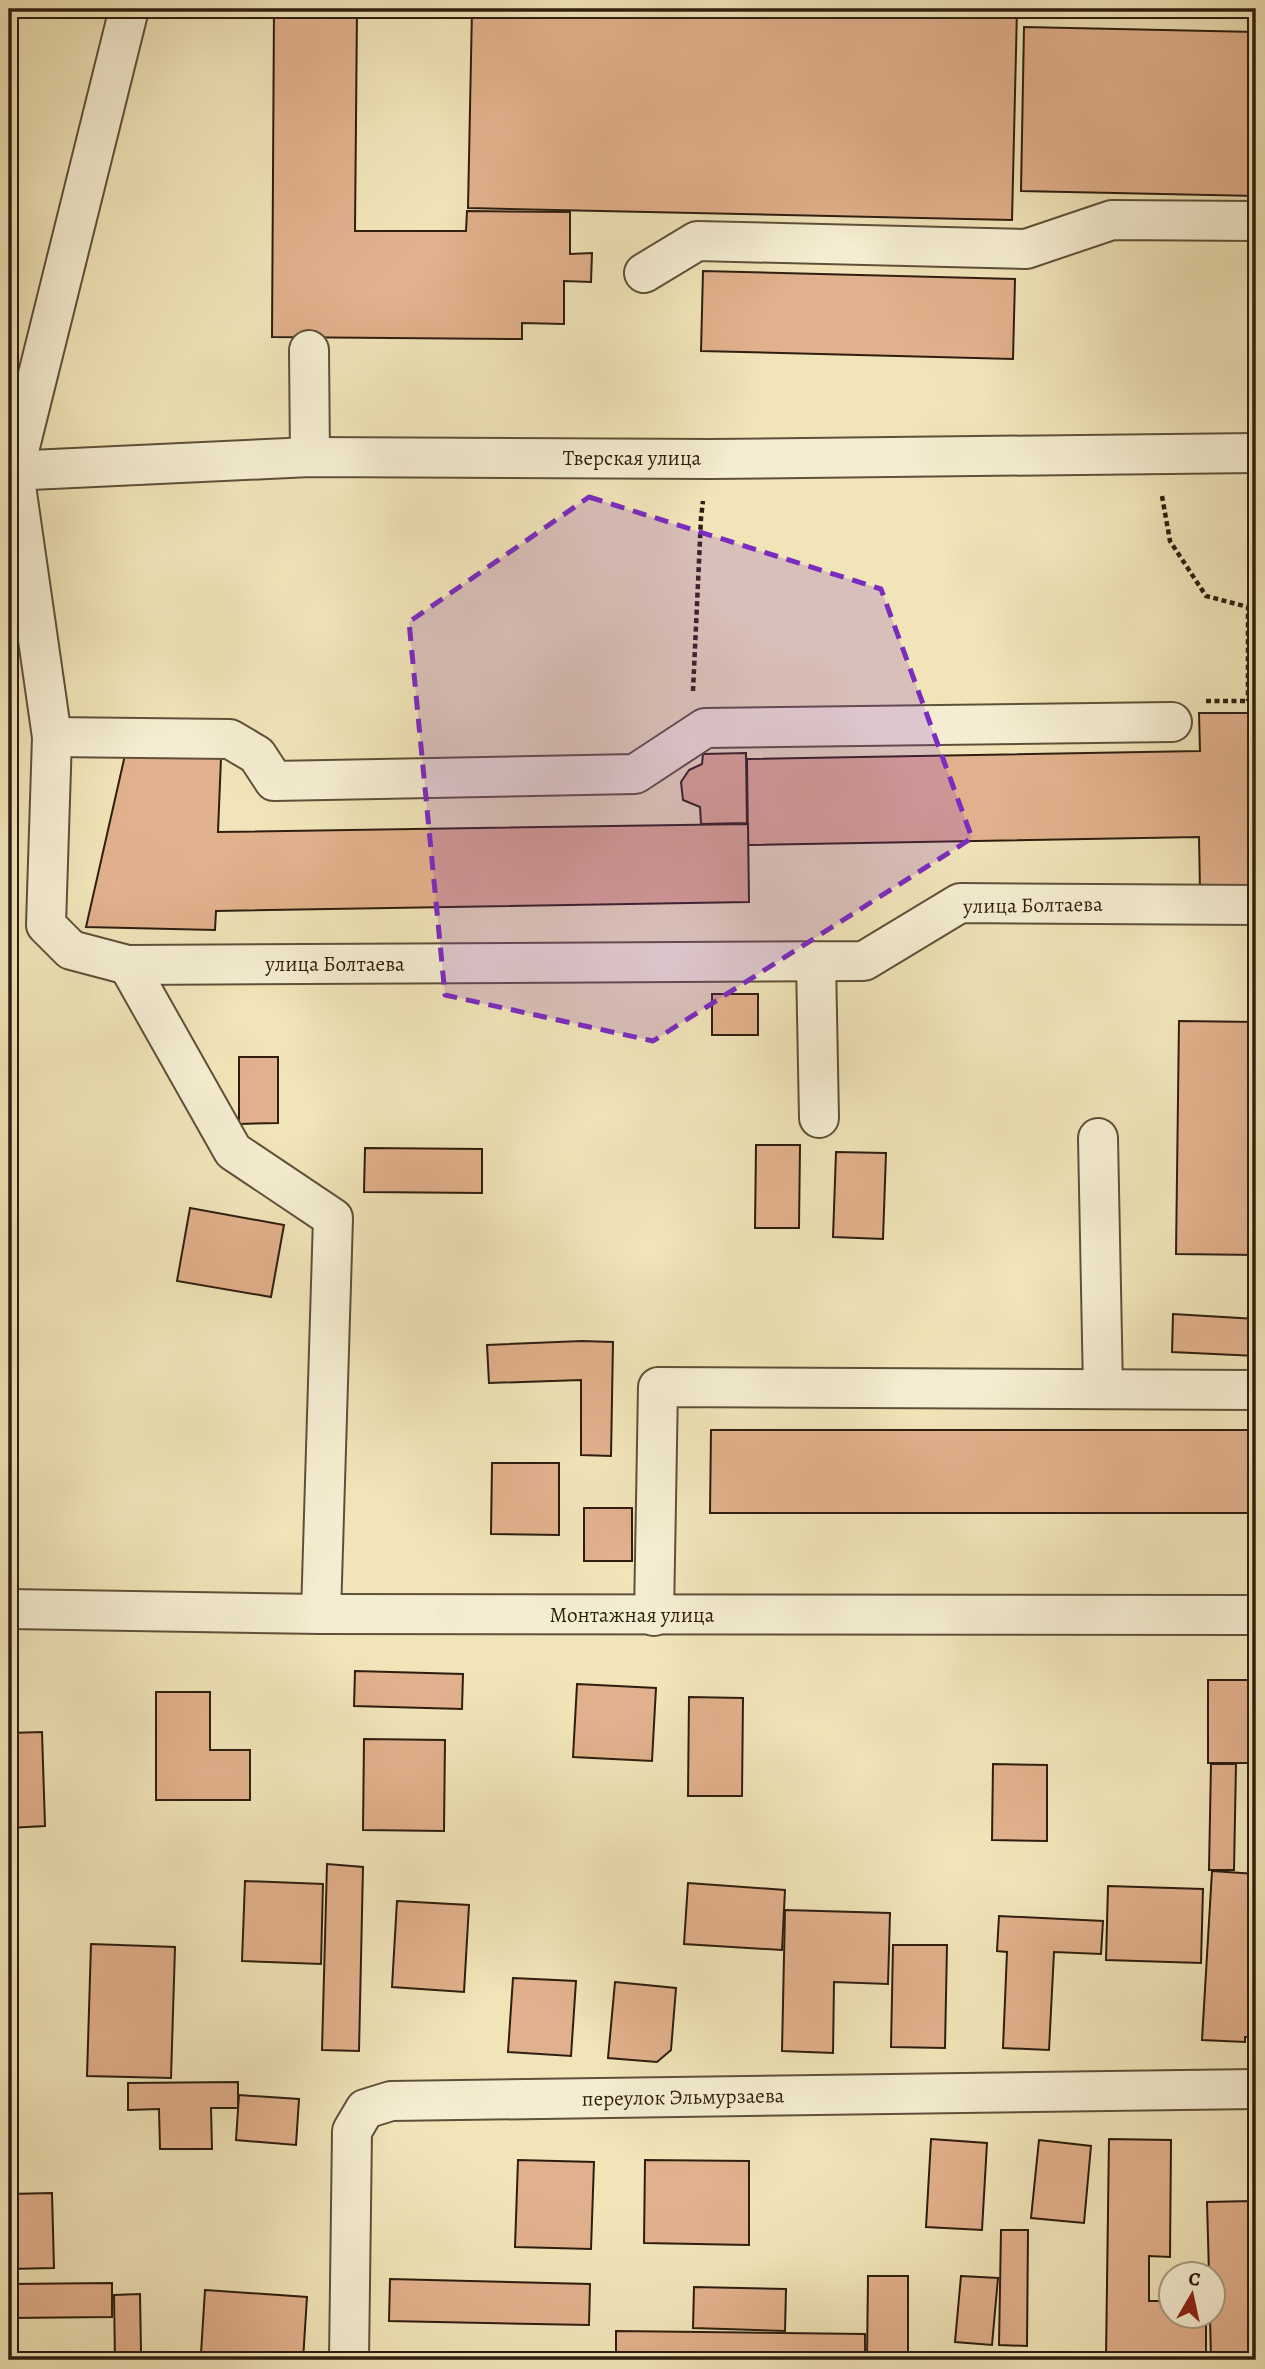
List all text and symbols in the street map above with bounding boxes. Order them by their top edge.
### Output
street label: Тверская улица [563,444,702,472]
street label: улица Болтаева [962,890,1103,920]
street label: улица Болтаева [264,950,405,978]
street label: Монтажная улица [550,1601,715,1629]
street label: переулок Эльмурзаева [581,2081,785,2113]
north arrow [1156,2260,1226,2330]
text: С [1187,2265,1202,2293]

